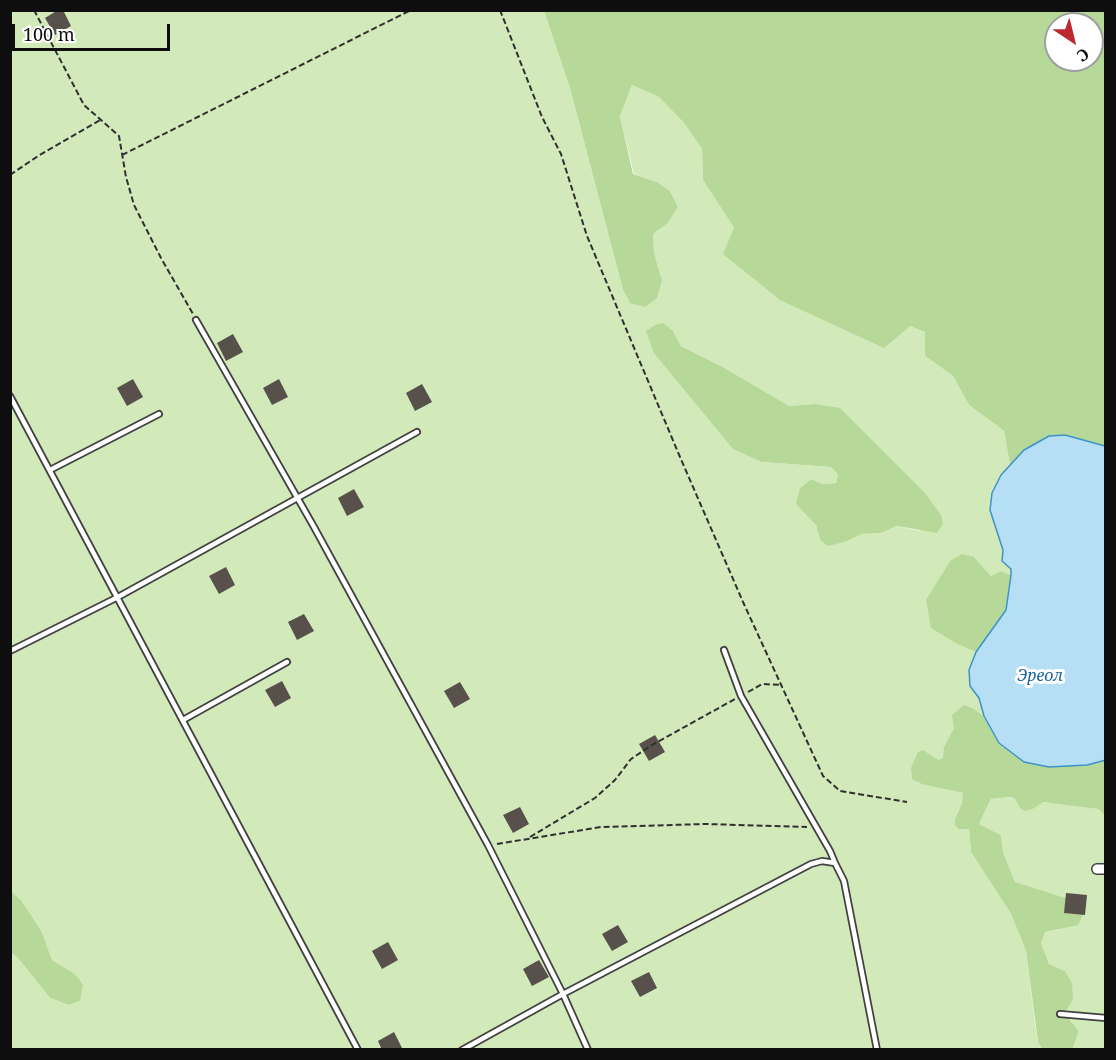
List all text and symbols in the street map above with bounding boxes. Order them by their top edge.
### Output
scale bar [15,12,172,50]
north arrow [1044,12,1104,72]
text: 100 m [23,22,75,46]
text: С [1073,43,1094,67]
water label: Эреол [1017,666,1063,686]

